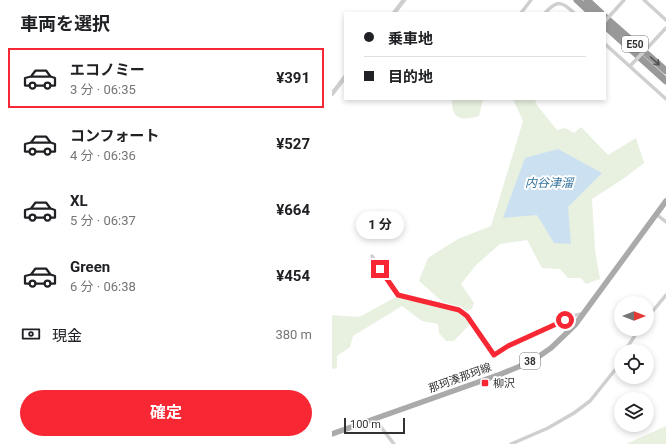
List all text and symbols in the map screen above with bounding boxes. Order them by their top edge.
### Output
text: 車両を選択 [20,13,110,34]
text: 乗車地 [388,30,433,48]
road number: E50 [622,36,648,52]
one-way arrow [650,57,660,66]
icon: car [22,60,58,96]
text: エコノミー [70,61,145,79]
text: 目的地 [388,68,433,86]
text: ¥391 [276,69,310,87]
text: 3 分 · 06:35 [70,82,136,97]
icon: car [22,126,58,162]
text: コンフォート [70,127,160,145]
text: ¥527 [276,135,310,153]
text: 4 分 · 06:36 [70,148,136,163]
water label: 内谷津溜 [525,176,575,190]
icon: car [22,192,58,228]
text: XL [70,192,88,210]
text: ¥664 [276,201,310,219]
callout: 1 分 [356,211,404,239]
text: 5 分 · 06:37 [70,213,136,228]
text: 1 分 [368,217,392,232]
icon: car [22,258,58,294]
text: Green [70,258,110,276]
route end [371,260,389,278]
text: ¥454 [276,267,310,285]
text: 6 分 · 06:38 [70,279,136,294]
north arrow [614,296,654,336]
map controls [614,296,654,432]
route start [556,311,574,329]
icon: cash [20,323,42,345]
text: 現金 [52,327,82,345]
text: 380 m [275,327,312,342]
button: locate [614,344,654,384]
road number: 38 [520,353,540,369]
street label: 那珂湊那珂線 [427,361,493,395]
place label: 柳沢 [493,377,515,390]
marker: 柳沢 [480,378,490,388]
button: 確定 [20,390,312,436]
button: layers [614,392,654,432]
scale bar [344,416,405,435]
text: 100 m [350,418,381,431]

